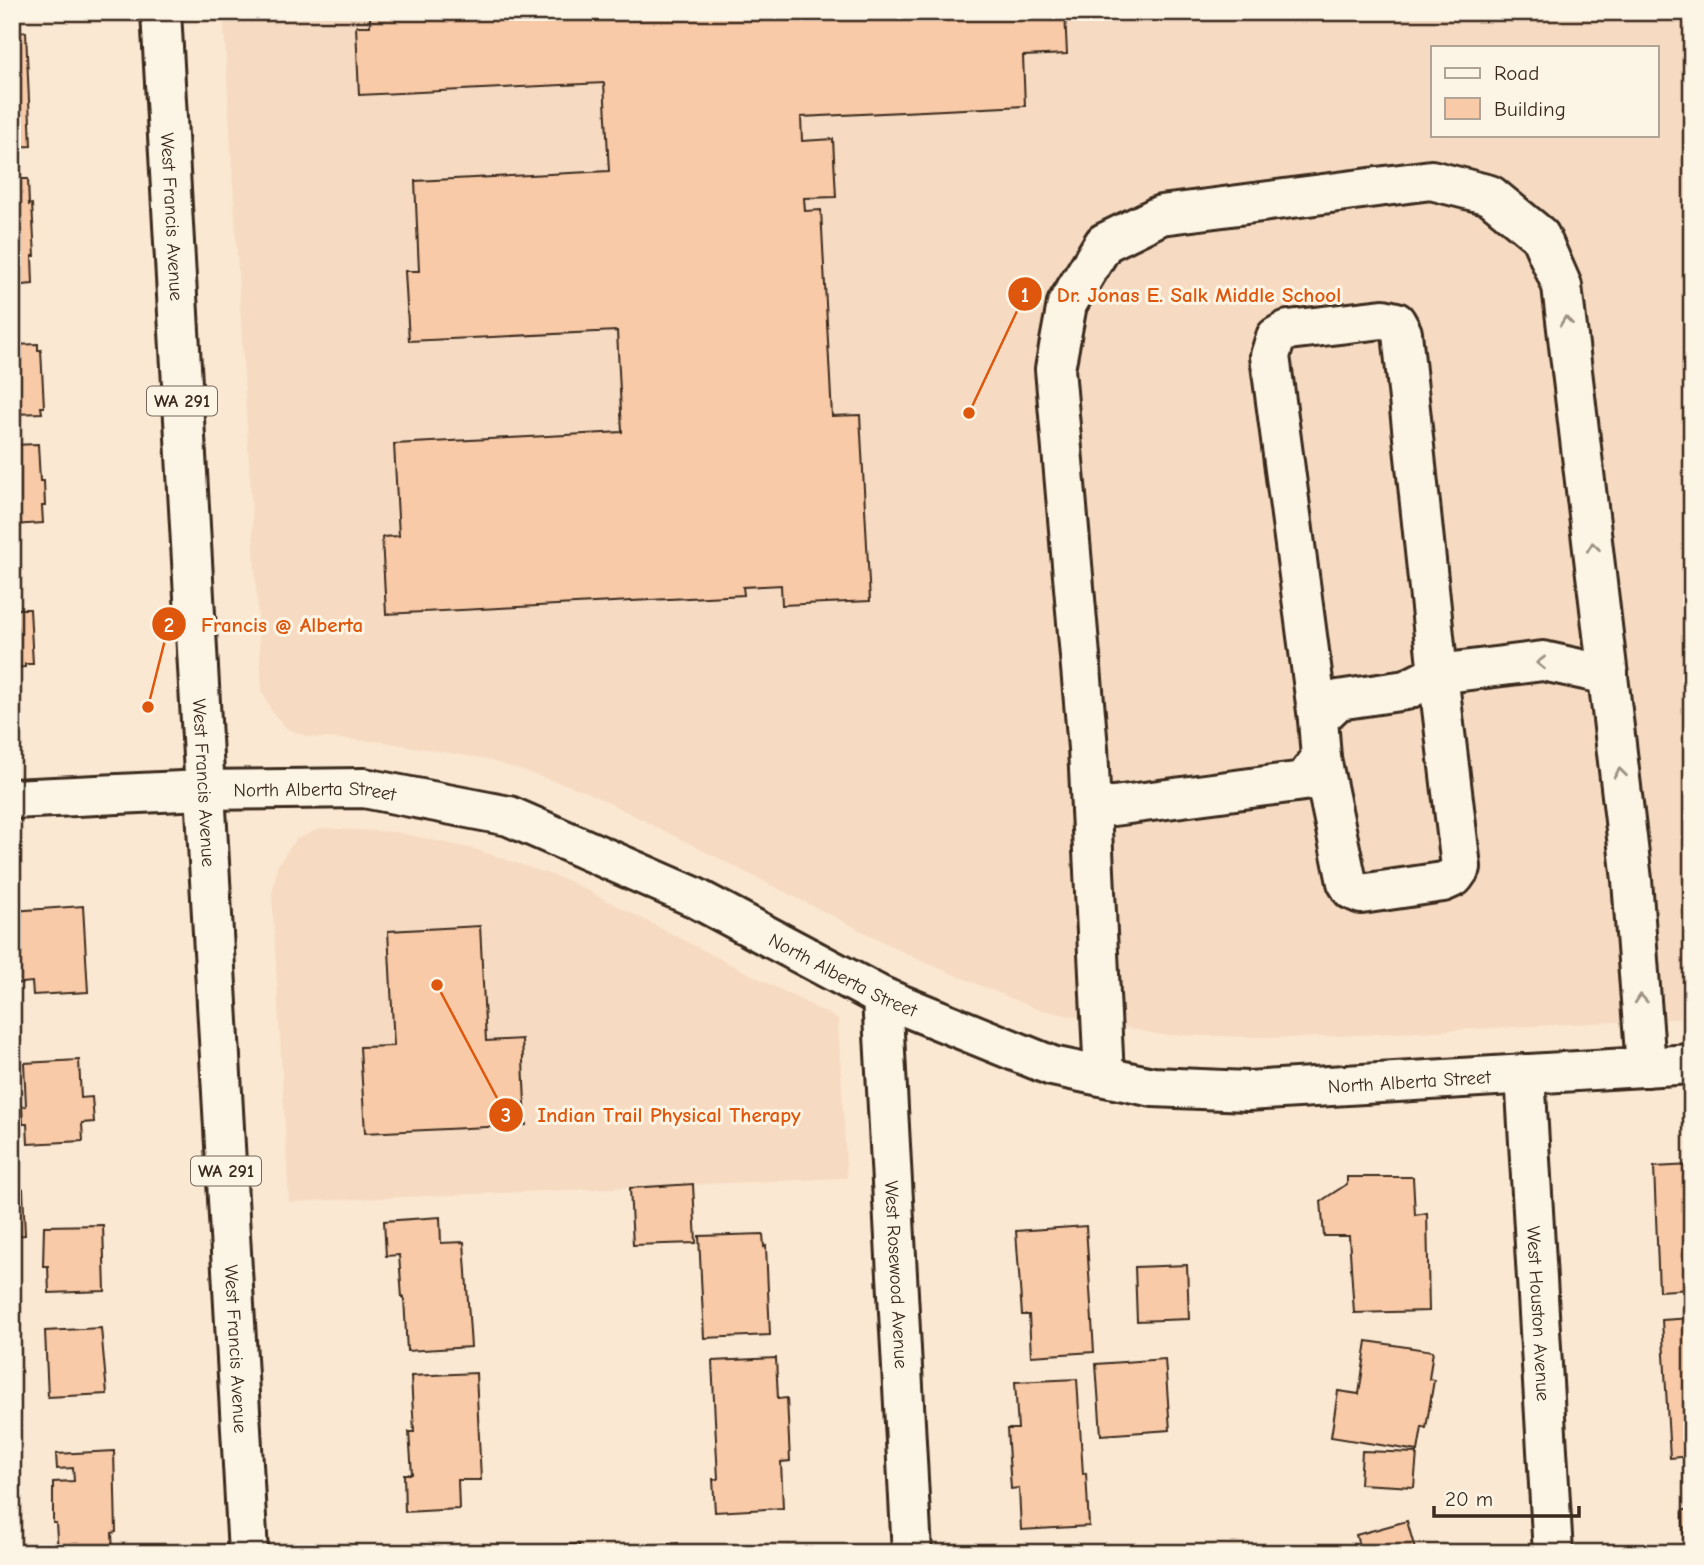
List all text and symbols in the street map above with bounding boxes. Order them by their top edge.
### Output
legend [1431,46,1658,136]
text: Road [1494,61,1539,85]
text: Building [1494,97,1566,121]
street label: West Francis Avenue [156,132,187,302]
callout: Dr. Jonas E. Salk Middle School [1008,273,1355,315]
text: 1 [1021,283,1029,307]
text: Dr. Jonas E. Salk Middle School [1057,283,1341,307]
one-way arrow [1558,315,1573,327]
road number: WA 291 [147,386,217,416]
one-way arrow [1585,541,1600,553]
callout: Francis @ Alberta [152,603,377,645]
text: 2 [164,613,174,637]
text: Francis @ Alberta [201,613,363,637]
one-way arrow [1535,655,1546,671]
street label: West Francis Avenue [188,698,219,868]
one-way arrow [1612,767,1627,778]
street label: North Alberta Street [233,778,398,806]
street label: North Alberta Street [765,929,921,1022]
one-way arrow [1634,993,1649,1004]
street label: North Alberta Street [1327,1066,1492,1098]
callout: Indian Trail Physical Therapy [489,1094,815,1136]
text: 3 [501,1103,511,1127]
text: Indian Trail Physical Therapy [537,1103,801,1127]
road number: WA 291 [191,1156,261,1186]
street label: West Rosewood Avenue [880,1180,912,1369]
street label: West Houston Avenue [1522,1225,1554,1402]
street label: West Francis Avenue [220,1264,251,1434]
scale bar [1434,1474,1580,1518]
text: 20 m [1445,1487,1493,1511]

